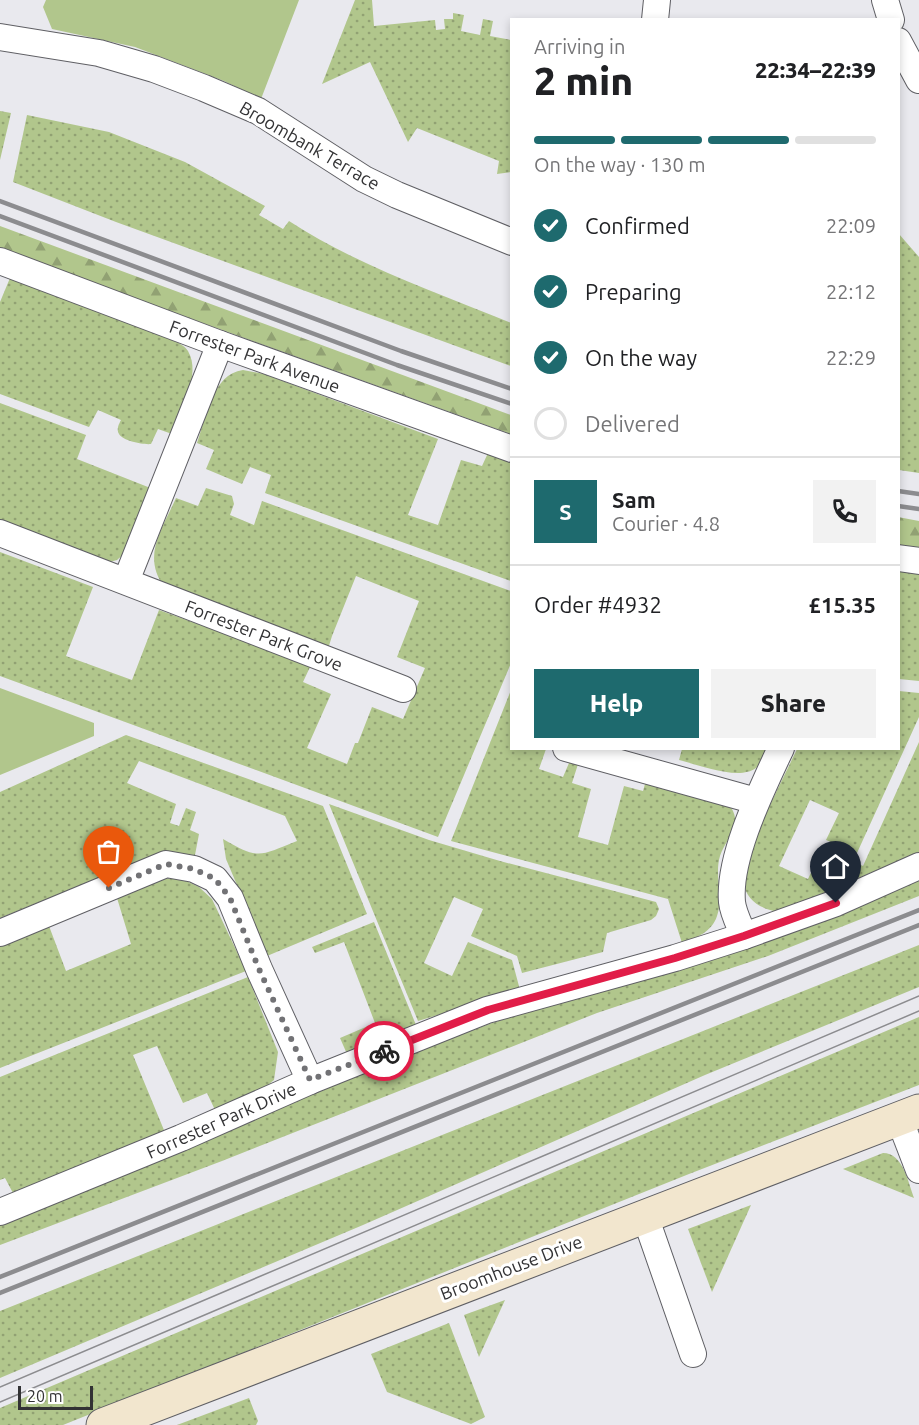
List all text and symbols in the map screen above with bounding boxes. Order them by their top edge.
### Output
text: Arriving in [534,35,625,58]
text: 22:34–22:39 [755,57,876,82]
text: 2 min [534,59,633,102]
street label: Broombank Terrace [236,97,384,193]
text: On the way · 130 m [534,153,706,176]
icon: check [534,209,567,242]
text: Confirmed [585,213,690,238]
text: 22:09 [826,214,876,237]
icon: check [534,275,567,308]
text: Preparing [585,279,682,304]
text: 22:12 [826,280,876,303]
street label: Forrester Park Avenue [167,316,343,396]
icon: check [534,341,567,374]
text: On the way [585,345,697,370]
text: 22:29 [826,346,876,369]
text: Delivered [585,411,680,436]
button: phone [813,480,876,543]
text: Sam [612,487,656,512]
text: S [559,499,572,524]
text: Courier · 4.8 [612,512,720,535]
text: Order #4932 [534,592,662,617]
text: £15.35 [809,592,876,617]
street label: Forrester Park Grove [182,596,346,674]
button: Help [534,669,699,738]
button: Share [711,669,876,738]
pin [83,826,134,888]
icon: bag [92,835,125,868]
pin [810,841,861,903]
icon: home [819,850,852,883]
courier [354,1021,414,1081]
icon: bike [368,1035,401,1068]
street label: Forrester Park Drive [143,1078,299,1162]
street label: Broomhouse Drive [437,1231,585,1303]
scale bar [18,1383,93,1410]
text: 20 m [27,1387,63,1405]

